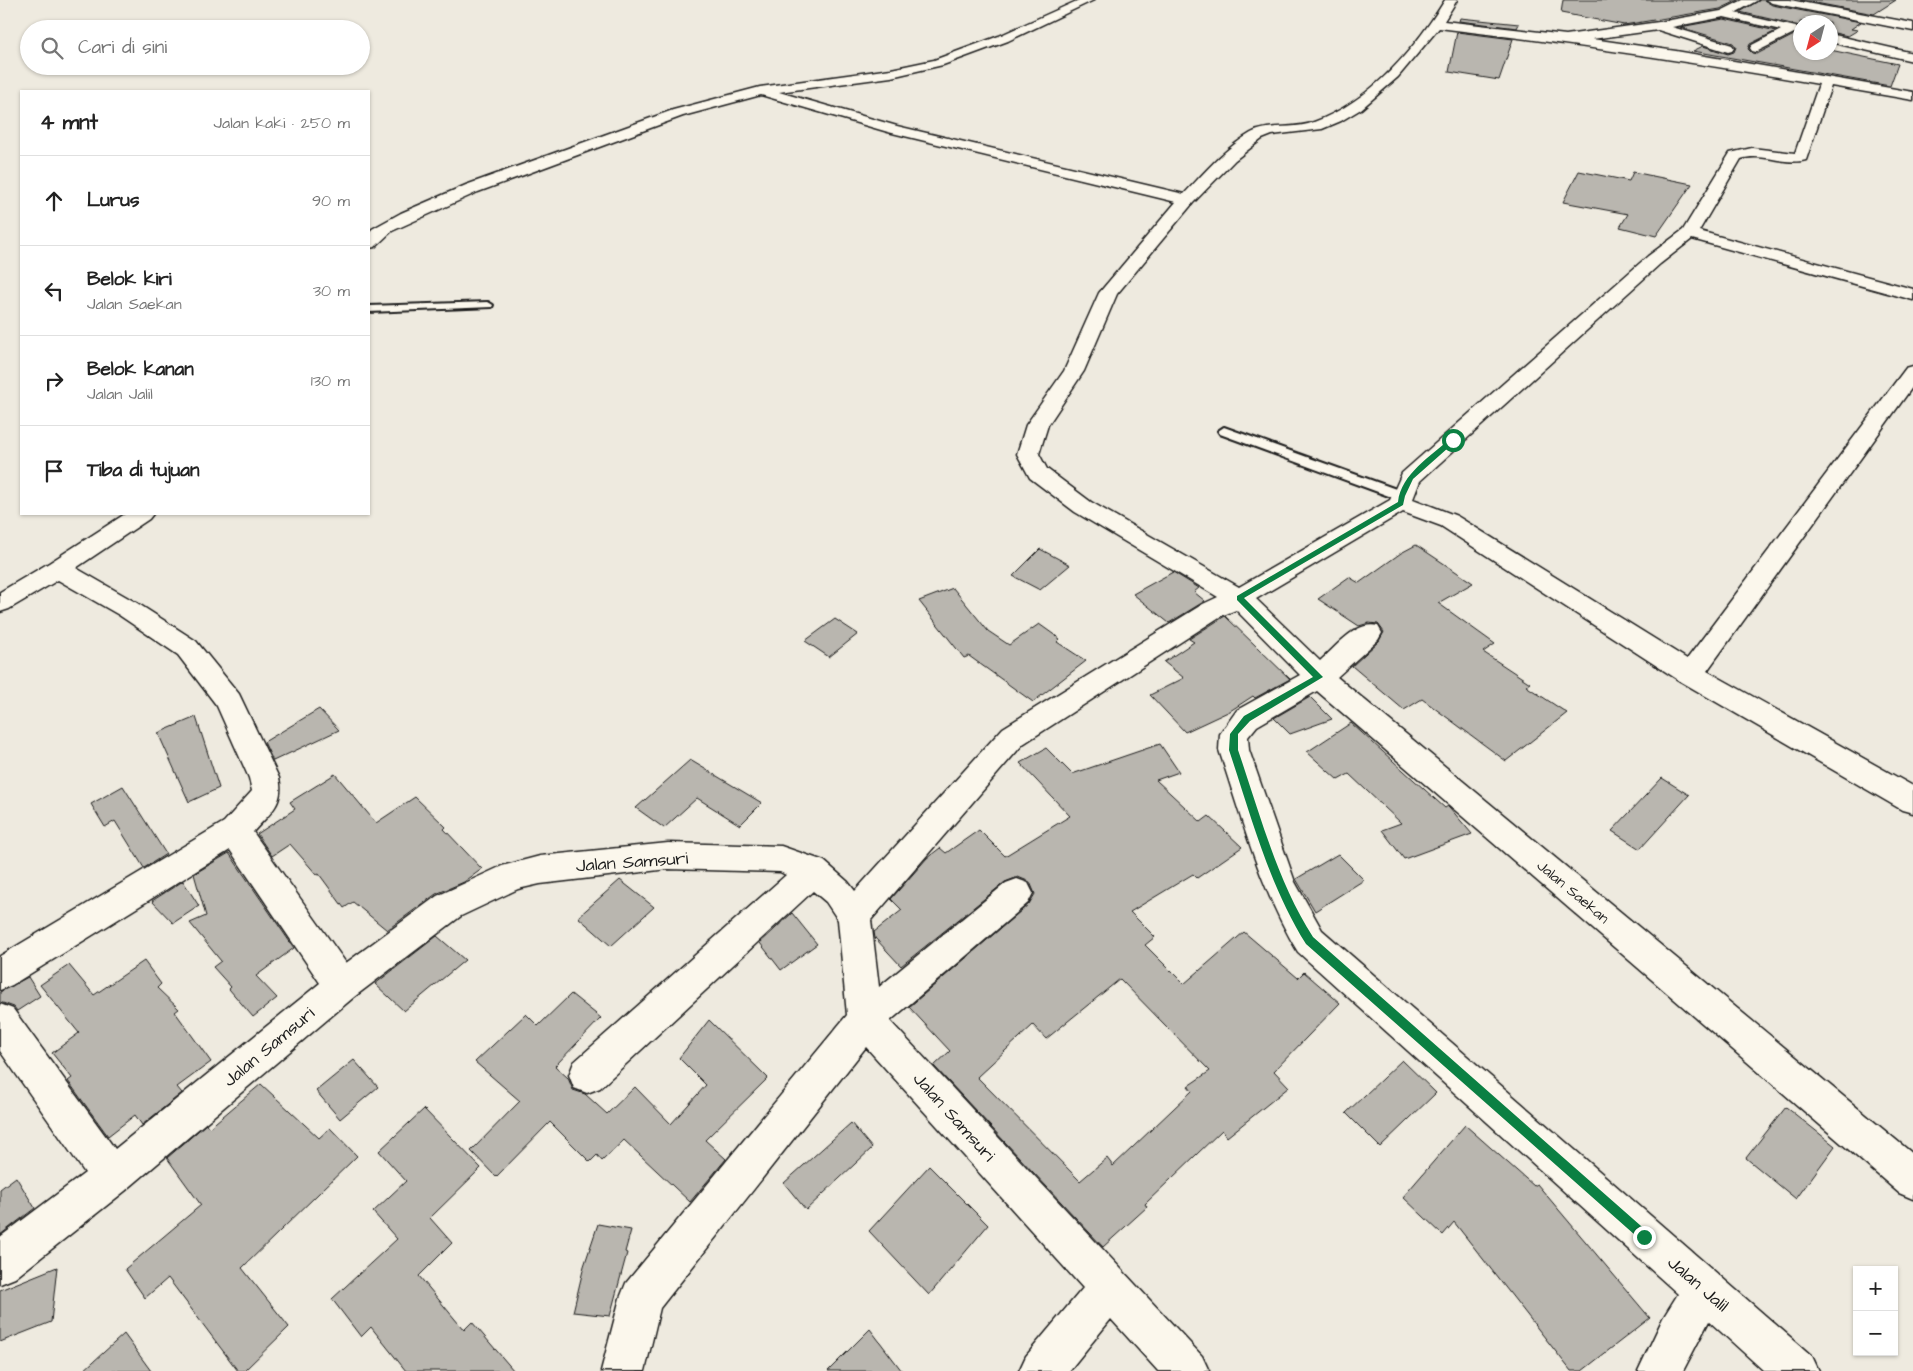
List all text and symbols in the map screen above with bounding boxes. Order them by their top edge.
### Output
north arrow [1793,15,1838,60]
search box [20,20,370,75]
icon: search [38,34,66,62]
text: Cari di sini [78,34,167,61]
text: 4 mnt [40,108,98,137]
text: Jalan kaki · 250 m [214,112,350,134]
icon: ahead [40,187,68,215]
text: Lurus [87,187,139,214]
text: 90 m [312,190,350,212]
text: Belok kiri [87,266,172,293]
icon: left [40,277,68,305]
text: 30 m [313,280,350,302]
text: Jalan Saekan [87,293,182,315]
text: Belok kanan [87,356,194,383]
icon: right [40,367,68,395]
text: 130 m [311,370,350,392]
text: Jalan Jalil [87,383,153,405]
route start [1442,429,1465,452]
icon: arrive [40,457,68,485]
text: Tiba di tujuan [87,457,199,484]
street label: Jalan Samsuri [575,846,689,878]
street label: Jalan Saekan [1532,855,1614,929]
street label: Jalan Samsuri [218,1001,320,1093]
street label: Jalan Samsuri [907,1067,1001,1167]
route end [1633,1226,1656,1249]
street label: Jalan Jalil [1662,1250,1734,1318]
map controls [1853,1266,1898,1356]
button: + [1853,1266,1898,1311]
button: − [1853,1311,1898,1356]

